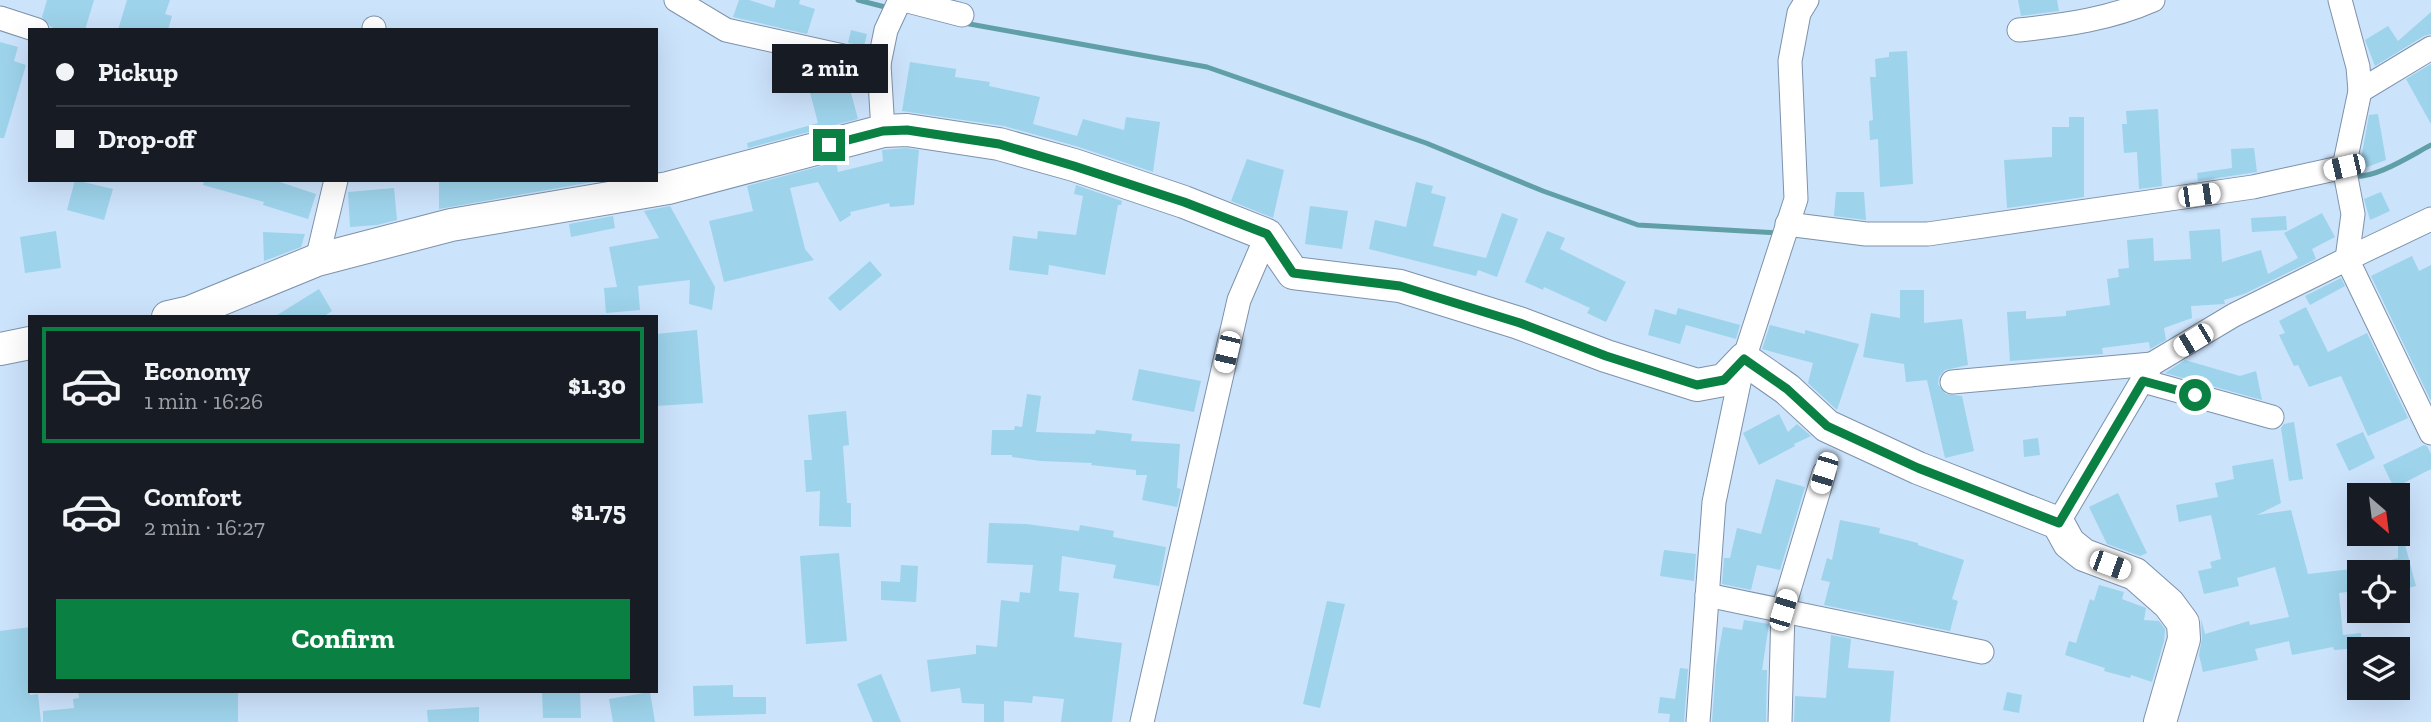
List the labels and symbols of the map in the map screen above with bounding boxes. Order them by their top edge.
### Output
callout: 2 min [771,44,887,92]
route end [813,129,845,161]
car [2322,152,2367,182]
car [2177,182,2222,208]
car [2170,320,2217,360]
car [1213,329,1242,375]
route start [2179,379,2211,411]
car [1808,450,1841,496]
north arrow [2347,483,2410,546]
car [2087,548,2134,582]
car [1767,587,1800,633]

